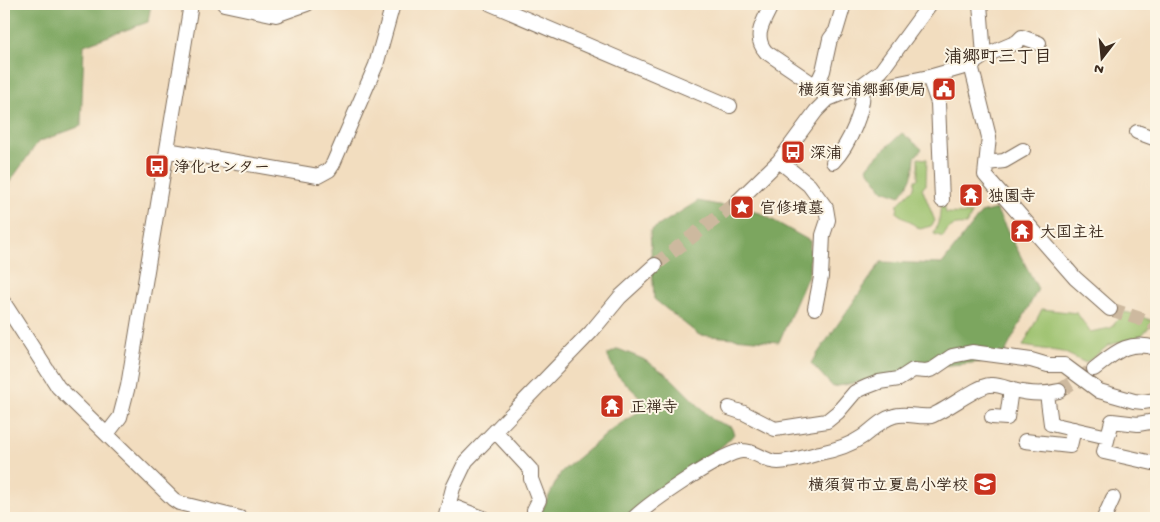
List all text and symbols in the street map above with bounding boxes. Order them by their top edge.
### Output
north arrow [1078,32,1128,82]
district label: 浦郷町三丁目 [944,47,1052,69]
text: N [1092,59,1106,78]
public building icon: 横須賀浦郷郵便局 [931,76,957,102]
place label: 横須賀浦郷郵便局 [798,81,926,102]
bus stop icon: 深浦 [780,139,806,165]
place label: 深浦 [810,144,842,165]
bus stop icon: 浄化センター [144,153,170,179]
place label: 浄化センター [174,159,270,179]
temple icon: 独園寺 [958,182,984,208]
place label: 独園寺 [988,187,1036,208]
place icon: 官修墳墓 [729,194,755,220]
place label: 官修墳墓 [760,199,824,220]
temple icon: 大国主社 [1009,218,1035,244]
place label: 大国主社 [1040,223,1104,244]
temple icon: 正禅寺 [599,393,625,419]
place label: 正禅寺 [630,398,678,419]
school or university icon: 横須賀市立夏島小学校 [972,471,998,497]
place label: 横須賀市立夏島小学校 [808,476,968,497]

